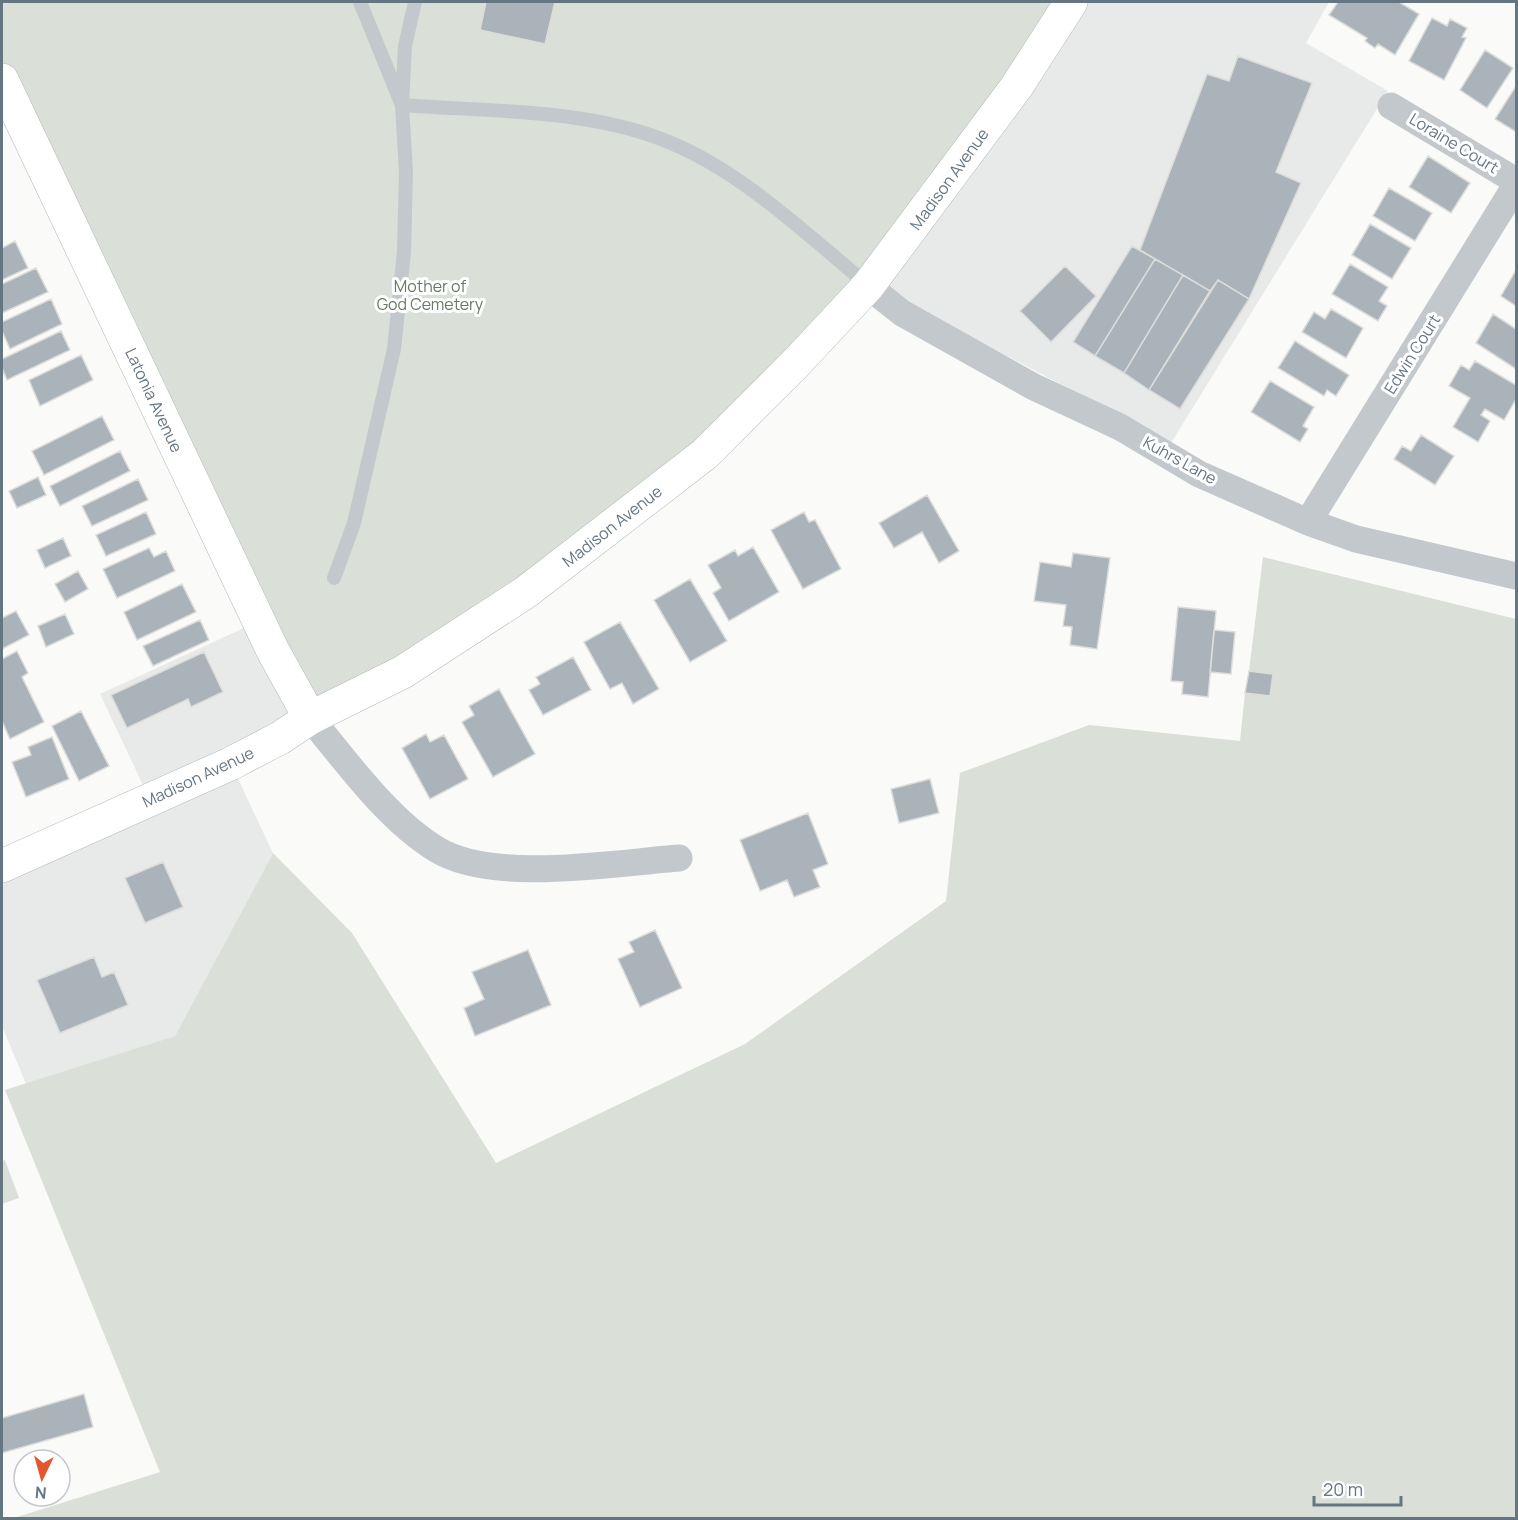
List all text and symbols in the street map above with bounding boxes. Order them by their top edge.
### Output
street label: Loraine Court [1405,108,1503,178]
street label: Madison Avenue [905,124,993,234]
park label: Mother of God Cemetery [377,275,484,315]
street label: Edwin Court [1379,310,1445,398]
street label: Latonia Avenue [120,344,188,456]
street label: Kuhrs Lane [1139,431,1221,489]
street label: Madison Avenue [558,480,666,572]
street label: Madison Avenue [139,741,257,813]
north arrow [12,1448,72,1508]
scale bar [1314,1469,1401,1507]
text: 20 m [1323,1477,1363,1501]
text: N [34,1481,47,1504]

